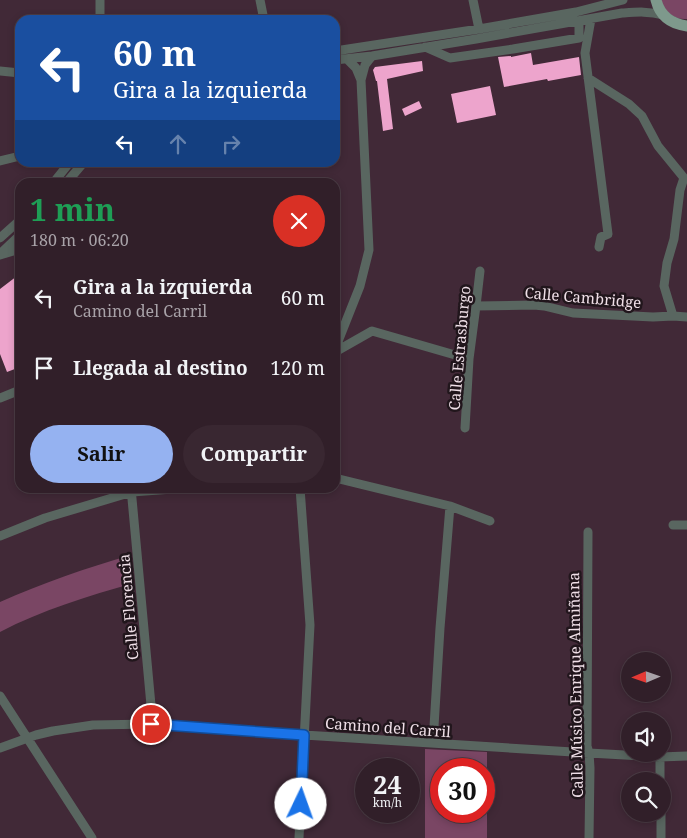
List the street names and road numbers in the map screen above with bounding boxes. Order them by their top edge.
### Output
street label: Calle Cambridge [524,282,642,312]
street label: Calle Estrasburgo [444,285,474,411]
street label: Calle Florencia [113,553,143,661]
street label: Calle Músico Enrique Almiñana [563,572,587,798]
street label: Camino del Carril [325,713,452,741]

